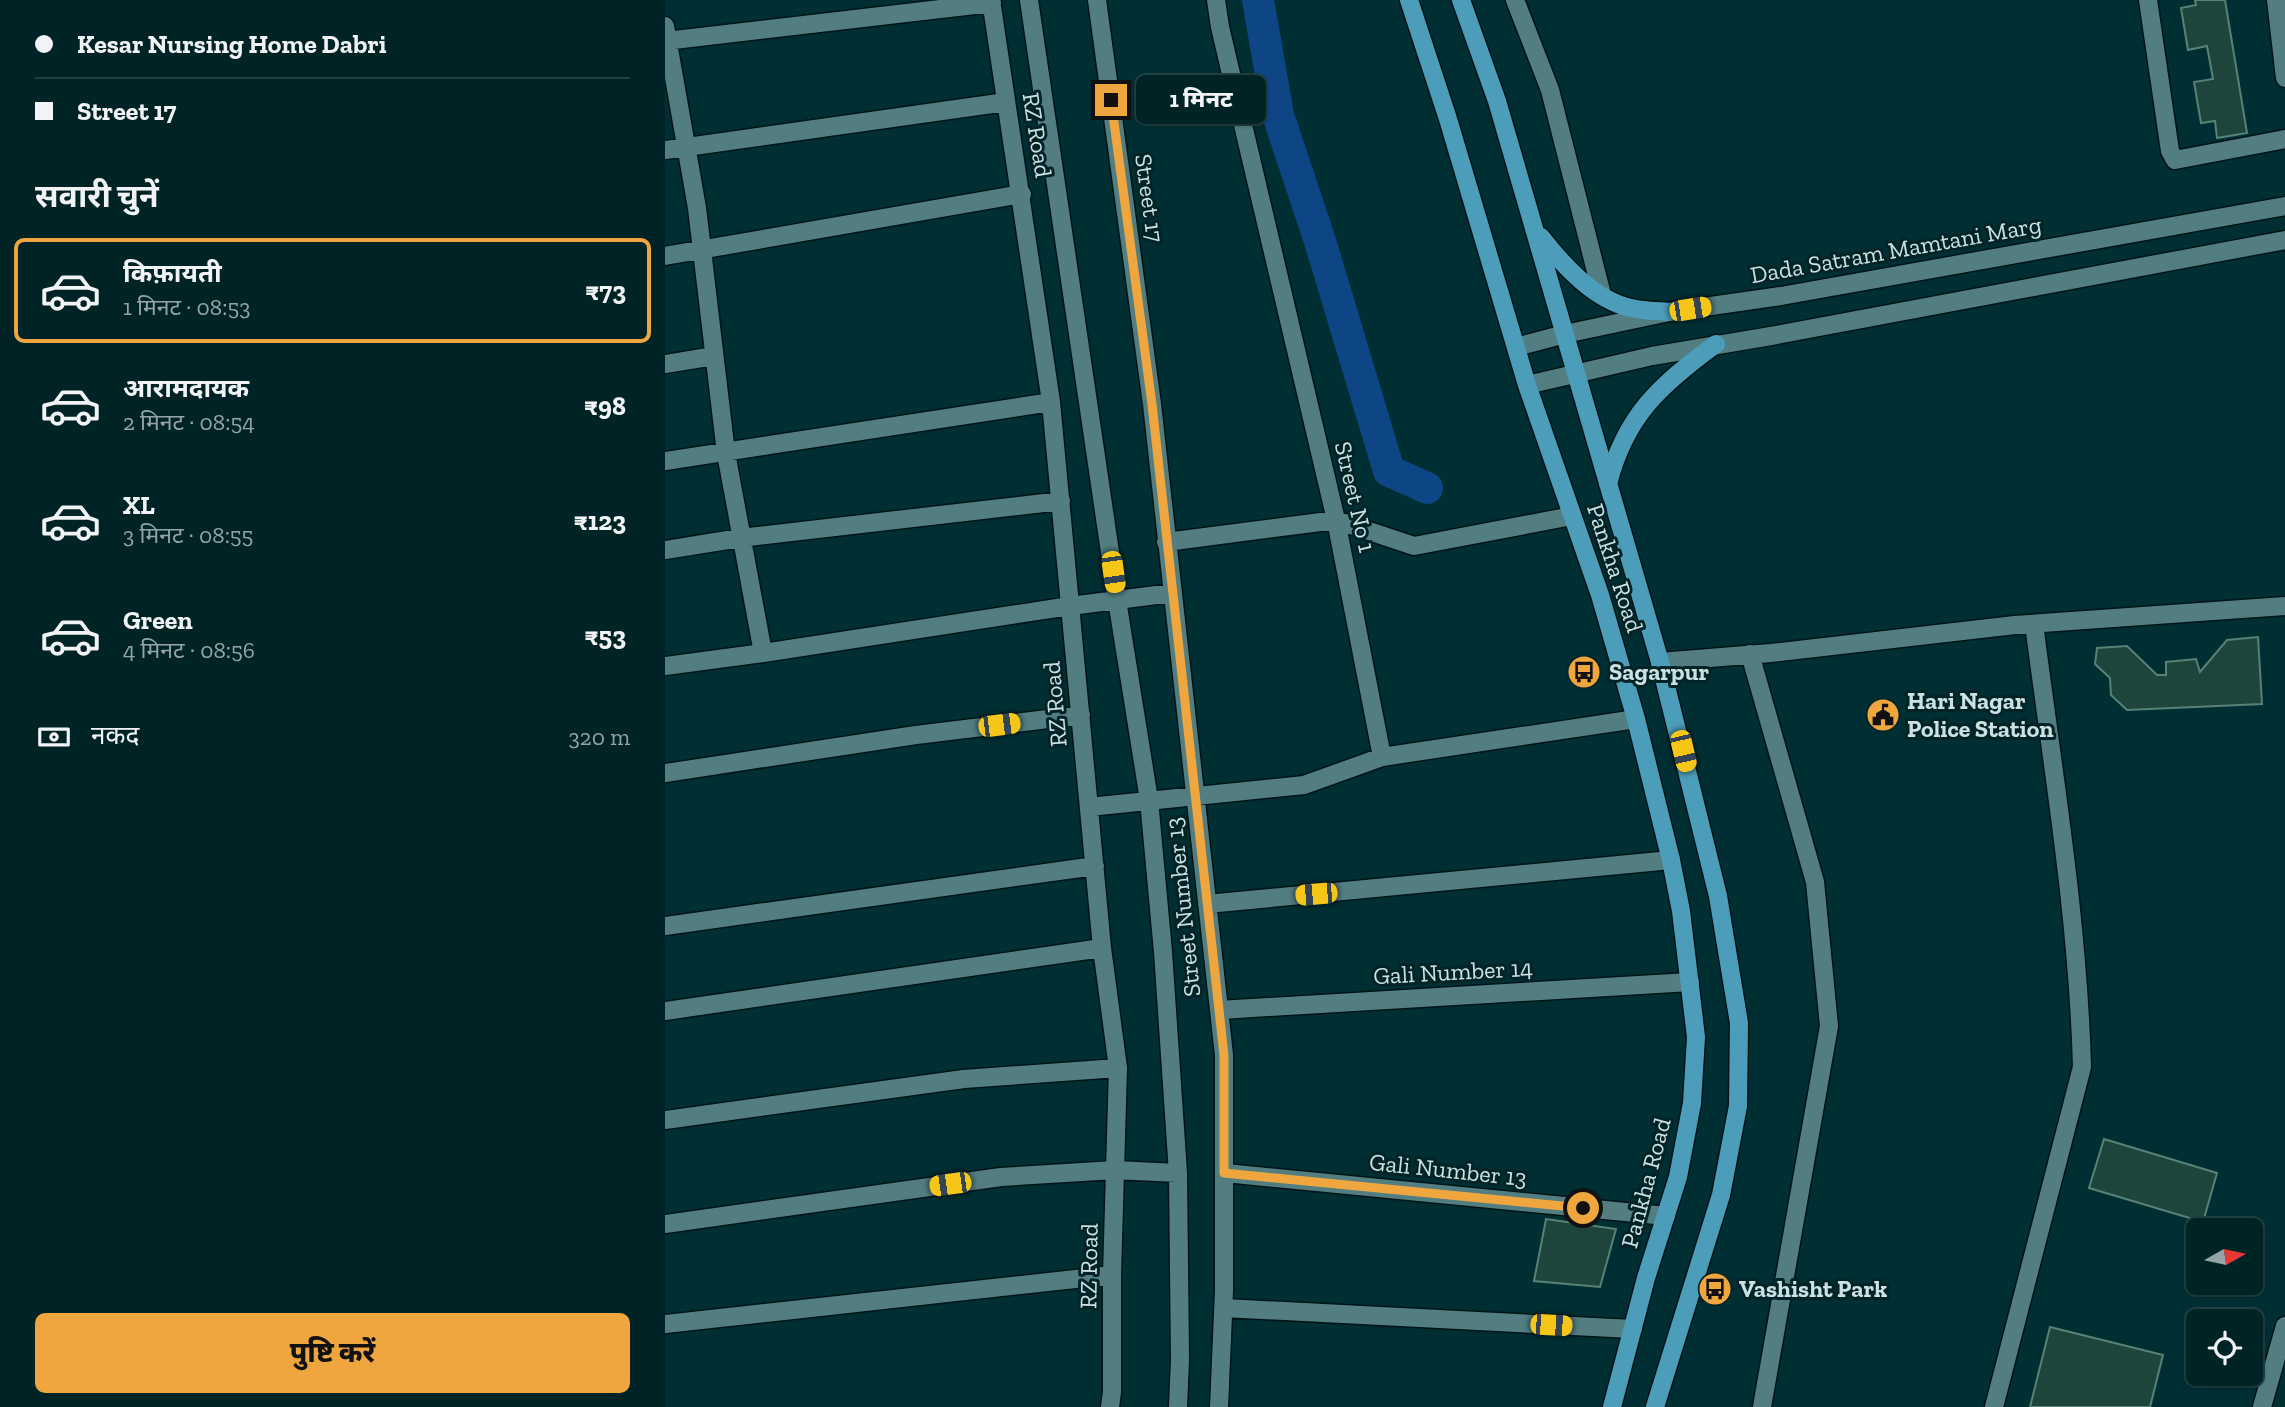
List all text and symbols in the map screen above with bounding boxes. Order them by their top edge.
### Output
text: Kesar Nursing Home Dabri [77,28,386,60]
callout: 1 मिनट [1136,76,1265,124]
route end [1095,84,1127,116]
text: 1 मिनट [1169,85,1233,113]
street label: RZ Road [1016,90,1059,180]
text: Street 17 [77,95,176,127]
street label: Street 17 [1129,152,1170,244]
text: सवारी चुनें [35,177,159,215]
street label: Dada Satram Mamtani Marg [1748,210,2044,289]
text: किफ़ायती [123,257,222,289]
icon: car [39,259,102,322]
text: ₹73 [585,275,626,307]
text: 1 मिनट · 08:53 [123,293,250,321]
car [1668,295,1713,323]
text: आरामदायक [123,372,249,404]
icon: car [39,374,102,437]
text: ₹98 [584,390,626,422]
text: 2 मिनट · 08:54 [123,408,255,436]
street label: Street No 1 [1329,439,1382,555]
icon: car [39,489,102,552]
text: XL [123,489,155,521]
street label: Pankha Road [1581,500,1650,636]
text: ₹123 [574,505,626,537]
text: 3 मिनट · 08:55 [123,521,253,549]
car [1100,550,1127,594]
icon: car [39,604,102,667]
text: Green [123,604,193,636]
text: ₹53 [585,620,626,652]
text: 4 मिनट · 08:56 [123,636,255,664]
bus stop icon: Sagarpur [1565,653,1603,691]
place label: Sagarpur [1609,657,1710,686]
street label: RZ Road [1036,660,1073,748]
place label: Hari Nagar Police Station [1907,686,2053,743]
public building icon: Hari Nagar Police Station [1864,696,1902,734]
car [977,712,1022,738]
icon: cash [35,718,73,756]
text: नकद [91,719,139,751]
text: 320 m [569,723,630,751]
car [1669,728,1698,774]
street label: Street Number 13 [1159,816,1206,998]
car [1295,882,1338,906]
street label: Gali Number 14 [1373,953,1533,990]
street label: Pankha Road [1614,1115,1677,1251]
street label: Gali Number 13 [1368,1147,1528,1192]
car [928,1171,973,1197]
route start [1567,1192,1599,1224]
north arrow [2186,1218,2263,1295]
map controls [2186,1218,2263,1386]
street label: RZ Road [1073,1223,1104,1309]
bus stop icon: Vashisht Park [1696,1270,1734,1308]
place label: Vashisht Park [1739,1274,1887,1303]
button: locate [2186,1309,2263,1386]
button: पुष्टि करें [35,1313,630,1393]
car [1530,1313,1573,1337]

